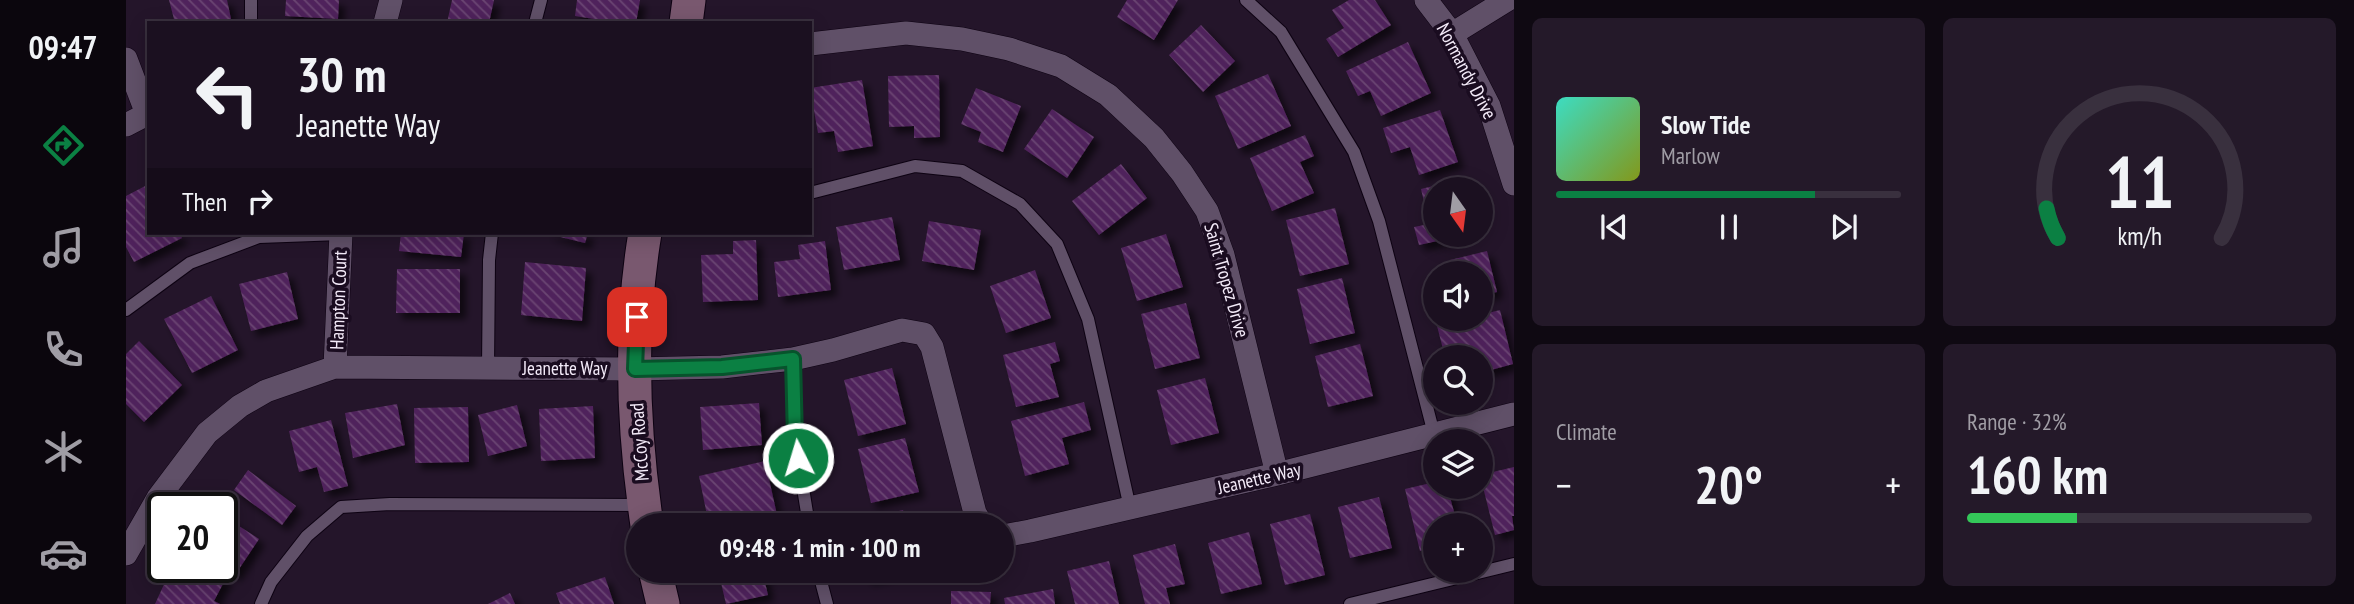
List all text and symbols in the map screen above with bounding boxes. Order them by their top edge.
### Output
street label: Normandy Drive [1432,19,1502,123]
text: 09:47 [28,26,98,68]
text: 30 m [297,42,386,106]
icon: left [182,49,273,140]
text: Jeanette Way [297,104,440,146]
text: Slow Tide [1661,108,1751,141]
icon: directions [39,121,88,170]
text: 11 [2105,134,2174,228]
text: Marlow [1661,141,1720,170]
north arrow [1423,177,1493,247]
map controls [1423,177,1493,583]
icon: right [241,182,279,220]
text: Then [182,185,227,218]
icon: previous [1595,208,1633,246]
icon: pause [1710,208,1748,246]
icon: next [1825,208,1863,246]
street label: Saint Tropez Drive [1199,220,1255,340]
text: km/h [2117,220,2162,252]
icon: music [39,223,88,272]
street label: Hampton Court [324,249,352,350]
button: sound [1423,261,1493,331]
pin [607,287,667,347]
icon: arrive [618,298,656,336]
icon: phone [39,325,88,374]
button: search [1423,345,1493,415]
street label: Jeanette Way [522,356,608,380]
street label: McCoy Road [624,402,654,482]
text: Range · 32% [1967,407,2067,436]
text: Climate [1556,417,1617,446]
position arrow [761,421,835,495]
icon: climate [39,427,88,476]
button: layers [1423,429,1493,499]
text: 160 km [1967,441,2108,508]
text: 20° [1694,451,1763,518]
street label: Jeanette Way [1214,457,1304,499]
text: − [1556,460,1572,509]
text: + [1885,460,1901,509]
speed limit sign: 20 [147,492,238,583]
button: + [1423,513,1493,583]
icon: car [39,529,88,578]
text: 09:48 · 1 min · 100 m [720,531,920,564]

